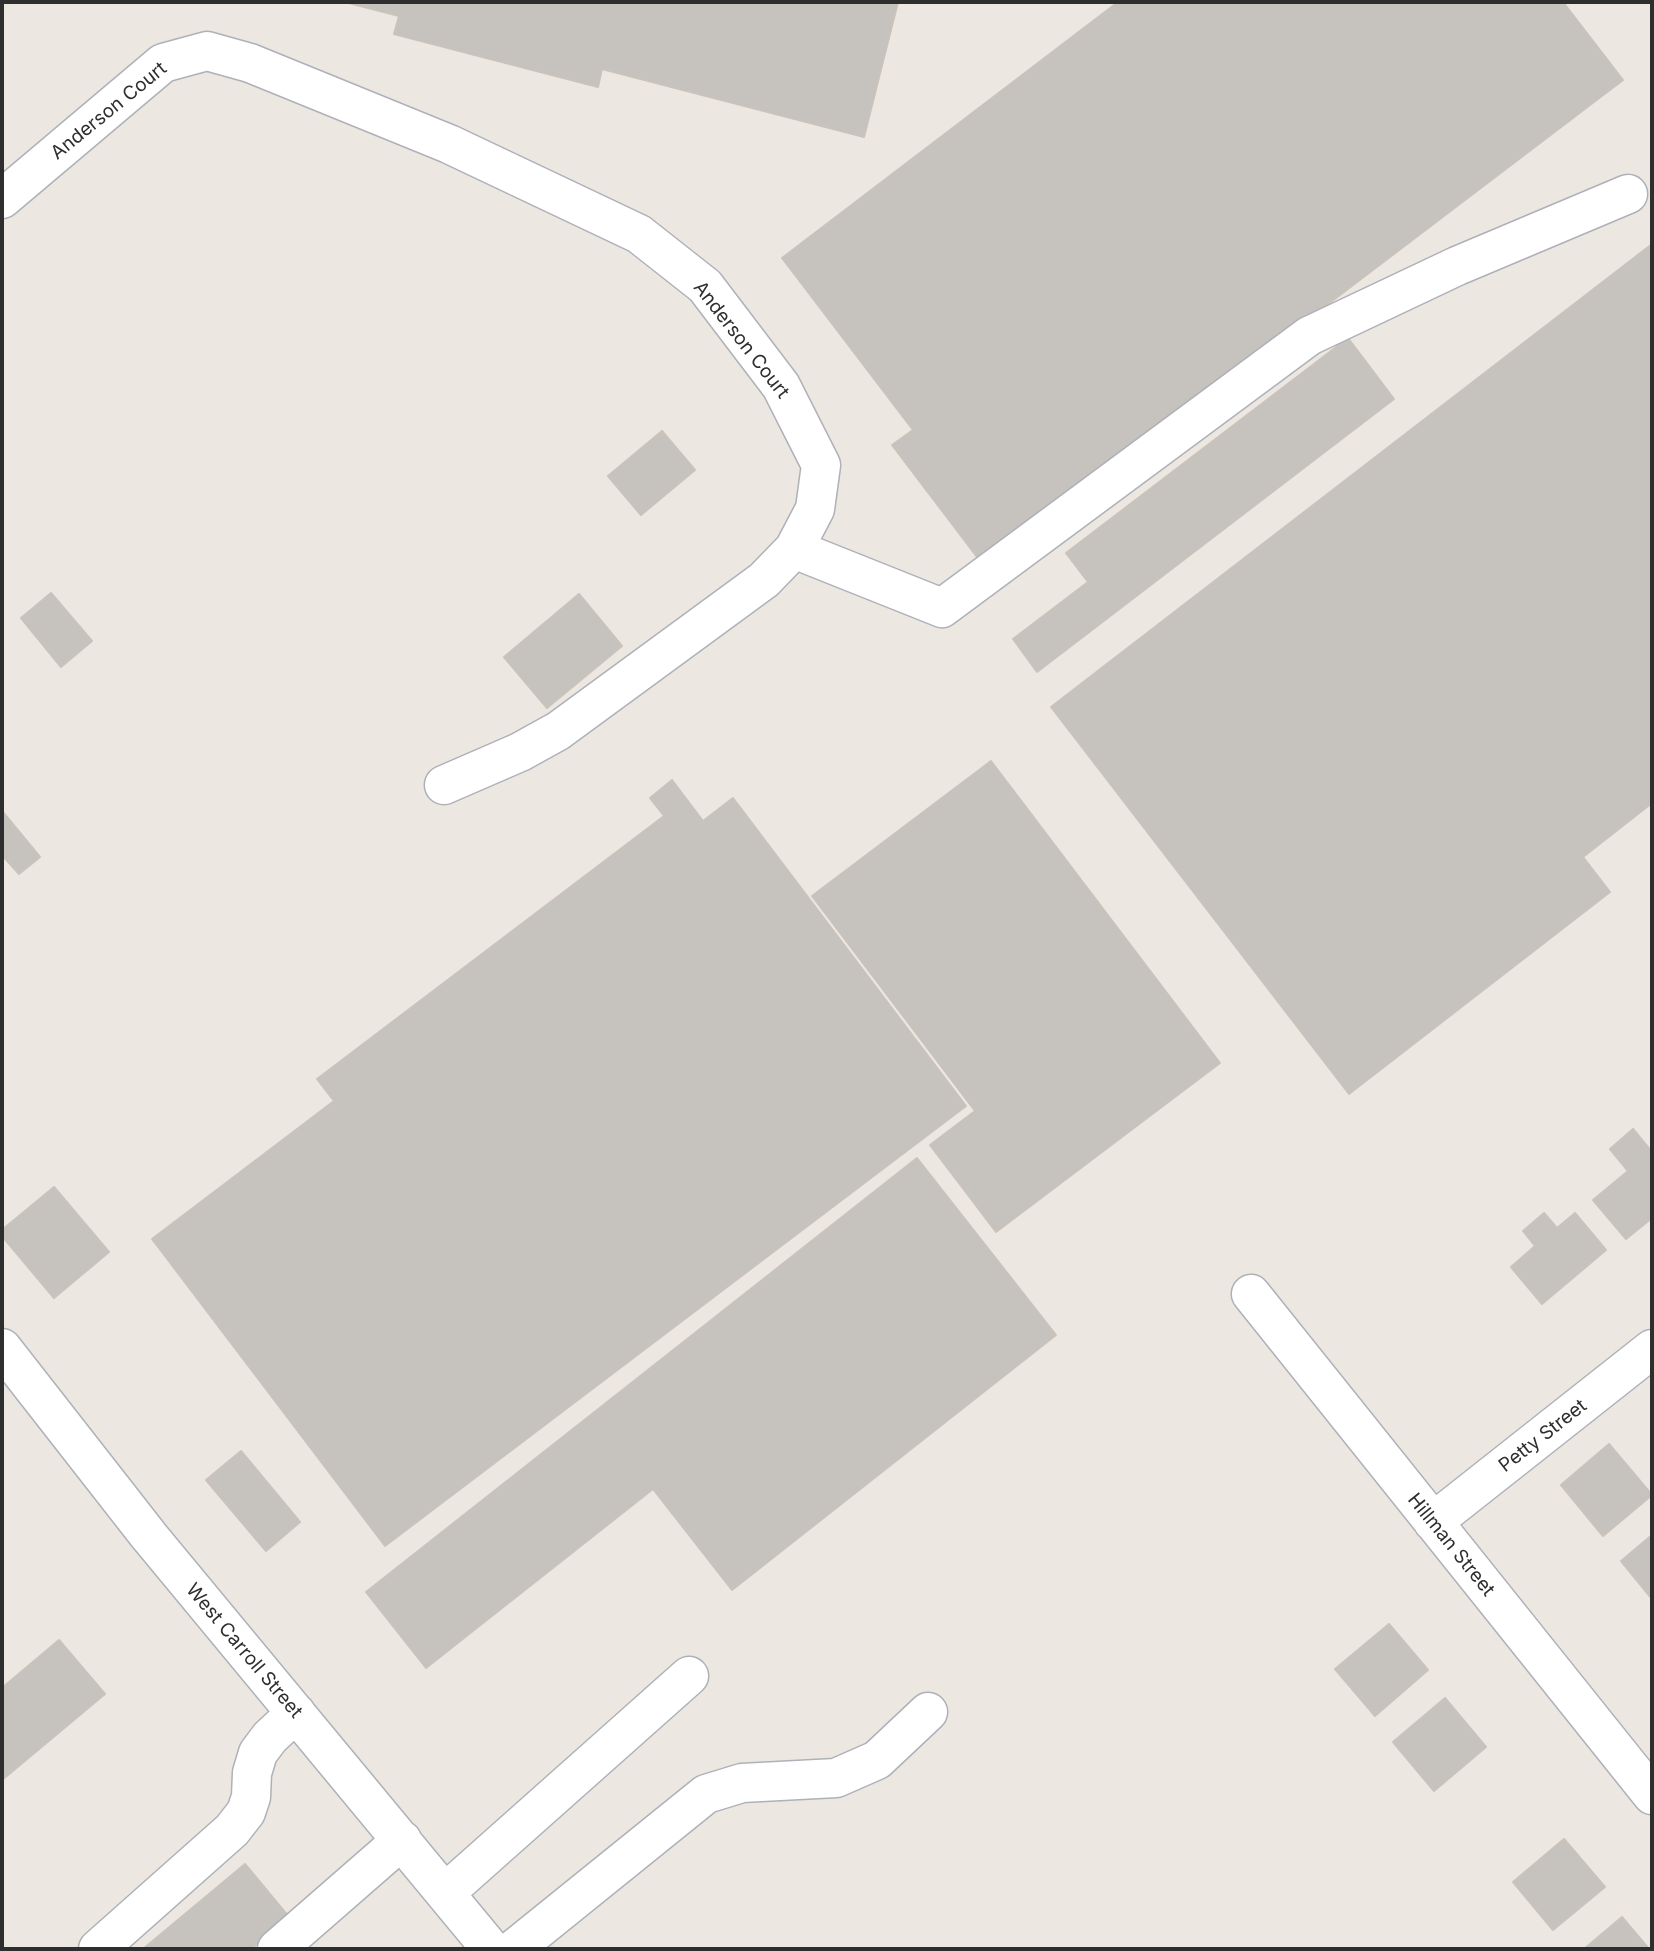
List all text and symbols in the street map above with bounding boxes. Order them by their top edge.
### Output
street label: Anderson Court [47,57,171,165]
street label: Anderson Court [688,277,794,403]
street label: Petty Street [1495,1395,1591,1477]
street label: Hillman Street [1403,1489,1499,1601]
street label: West Carroll Street [181,1579,307,1723]

